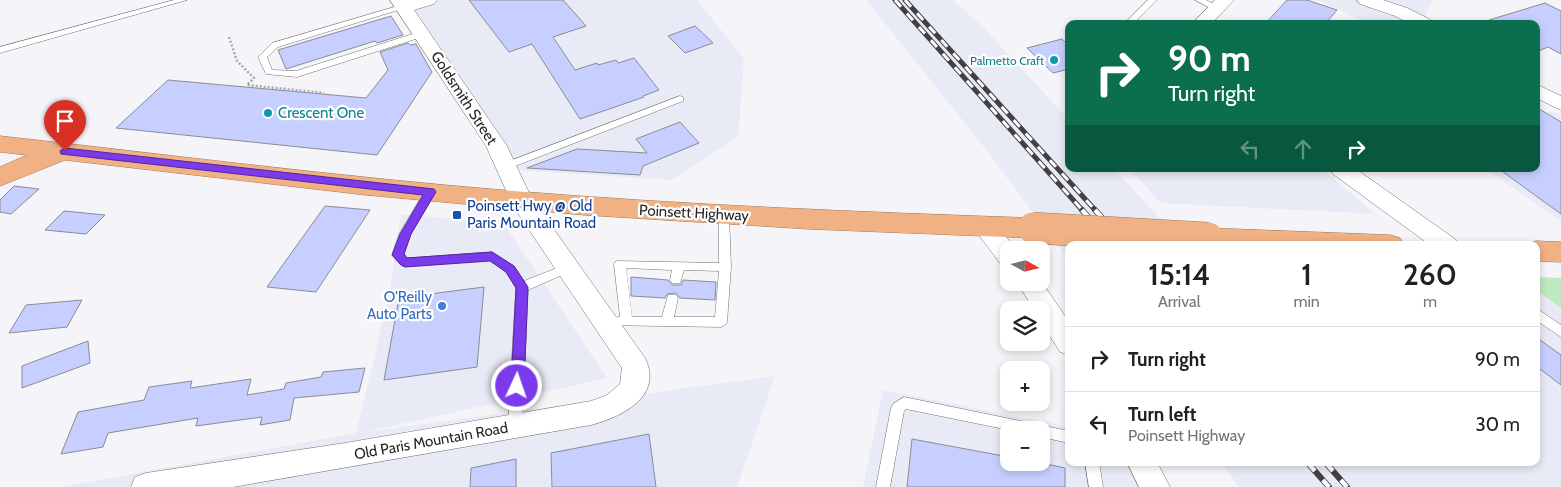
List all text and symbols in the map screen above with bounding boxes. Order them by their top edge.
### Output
text: 90 m [1168,37,1251,80]
icon: right [1085,40,1150,105]
street label: Goldsmith Street [427,48,501,148]
place label: Palmetto Craft [970,53,1044,68]
marker: Palmetto Craft [1048,54,1060,66]
text: Turn right [1168,80,1255,107]
pin [44,100,86,151]
place label: Crescent One [278,104,364,122]
icon: arrive [51,107,79,135]
marker: Crescent One [262,107,274,119]
icon: left [1236,135,1264,163]
icon: ahead [1289,135,1317,163]
icon: right [1342,135,1370,163]
place label: Poinsett Hwy @ Old Paris Mountain Road [467,197,596,232]
street label: Poinsett Highway [639,201,750,225]
marker: Poinsett Hwy @ Old Paris Mountain Road [451,209,463,221]
north arrow [1000,241,1050,291]
map controls [1000,241,1050,471]
text: 15:14 [1148,256,1210,293]
text: 1 [1301,256,1312,293]
text: 260 [1403,256,1457,293]
place label: O'Reilly Auto Parts [367,288,432,323]
text: Arrival [1158,292,1201,311]
text: min [1293,292,1320,311]
text: m [1423,292,1437,311]
marker: O'Reilly Auto Parts [436,300,448,312]
button: layers [1000,301,1050,351]
icon: right [1085,345,1113,373]
text: Turn right [1128,348,1206,371]
text: 90 m [1475,348,1520,371]
position arrow [490,359,542,411]
button: + [1000,361,1050,411]
text: Turn left [1128,403,1196,426]
icon: left [1085,410,1113,438]
text: 30 m [1476,413,1520,436]
street label: Old Paris Mountain Road [353,419,509,463]
button: − [1000,421,1050,471]
text: Poinsett Highway [1128,426,1245,445]

